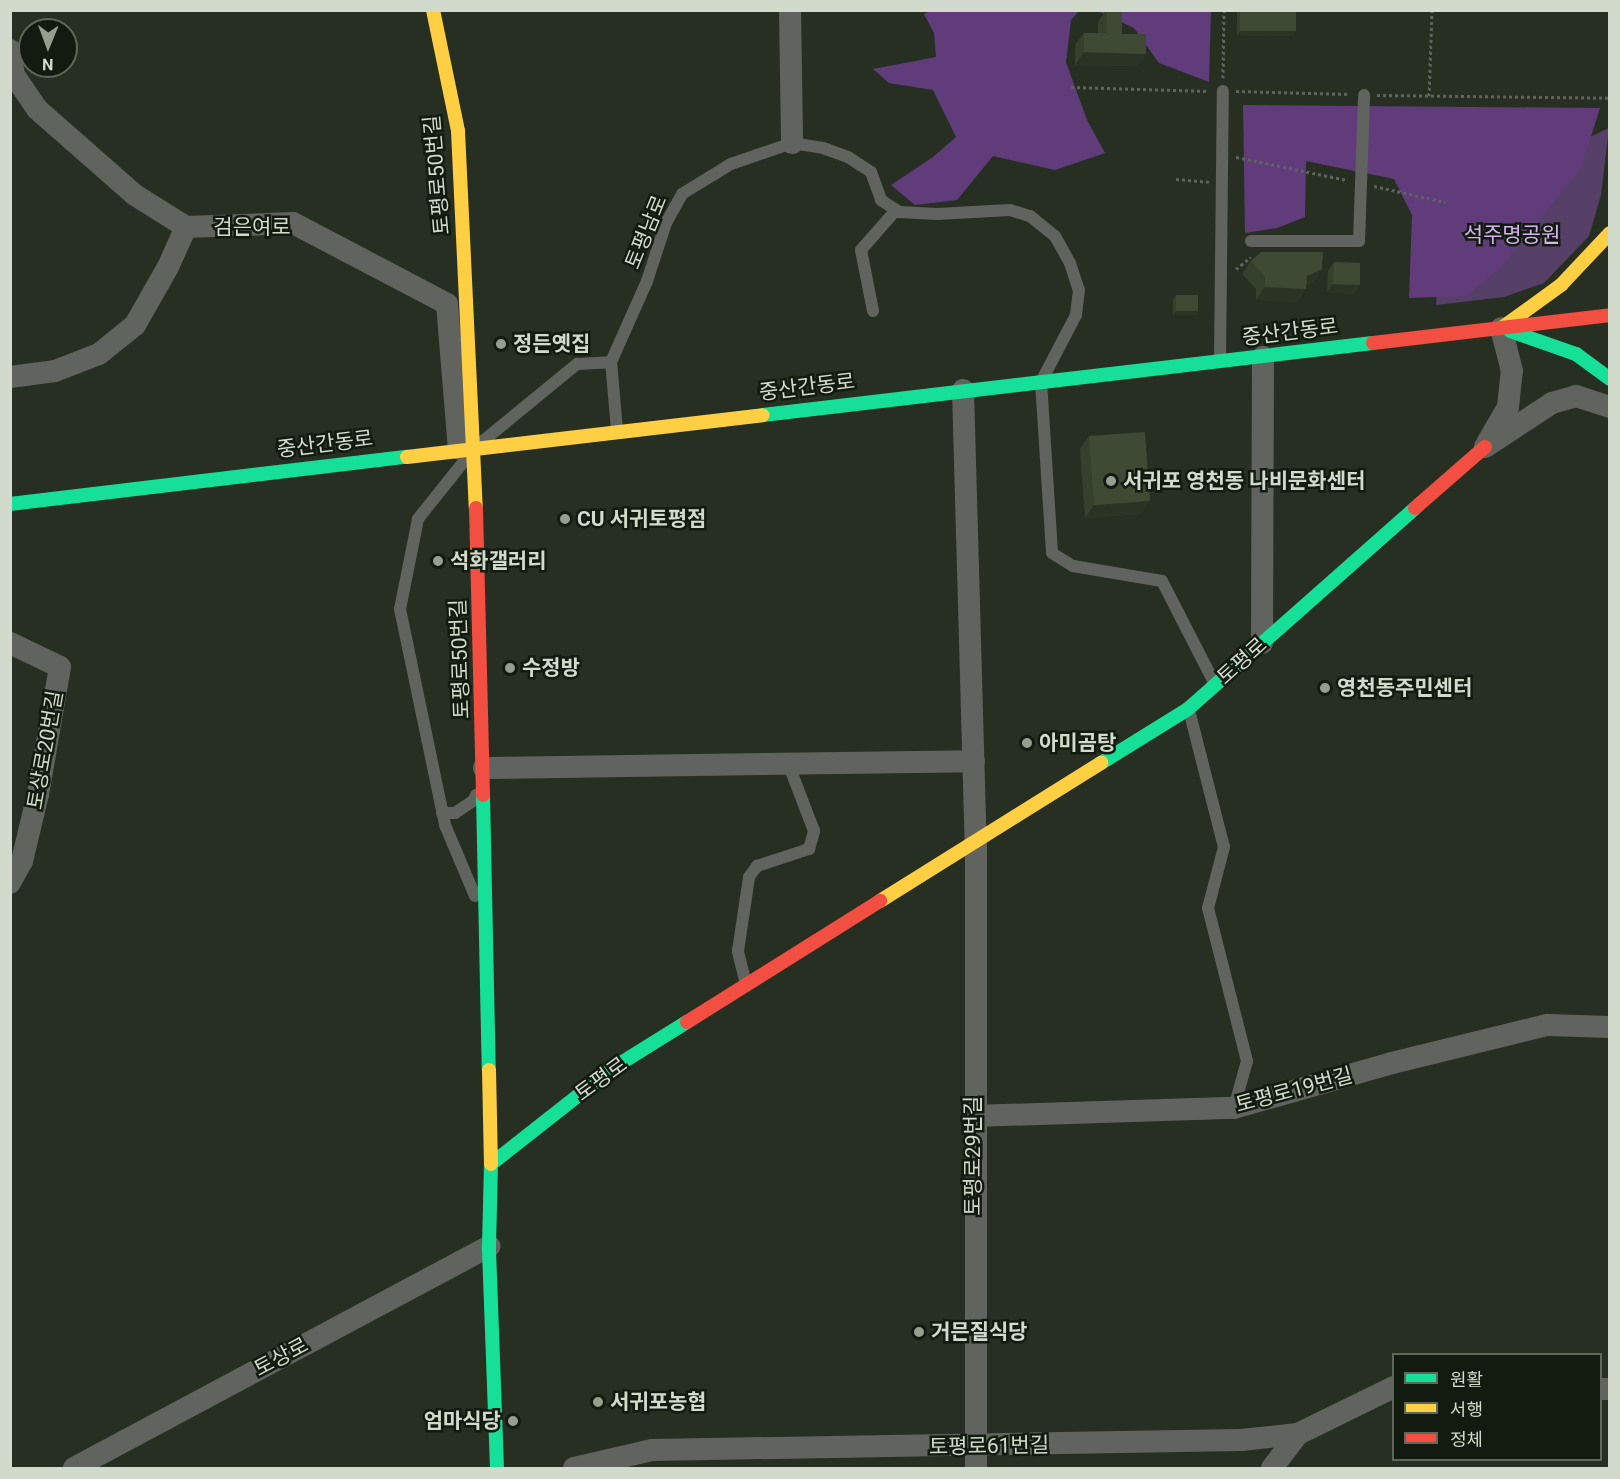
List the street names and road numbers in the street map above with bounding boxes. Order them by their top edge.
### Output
street label: 토평로50번길 [419,114,455,236]
street label: 토평남로 [620,191,672,273]
street label: 검은여로 [213,214,291,240]
street label: 중산간동로 [1241,314,1339,350]
street label: 중산간동로 [758,369,856,405]
street label: 중산간동로 [276,426,374,462]
street label: 토평로50번길 [445,598,475,720]
street label: 토평로 [1212,632,1272,690]
street label: 토상로20번길 [22,689,68,811]
street label: 토평로 [570,1052,632,1106]
street label: 토평로19번길 [1233,1062,1355,1118]
street label: 토평로29번길 [960,1096,986,1216]
street label: 토상로 [249,1332,313,1382]
street label: 토평로61번길 [929,1432,1049,1460]

